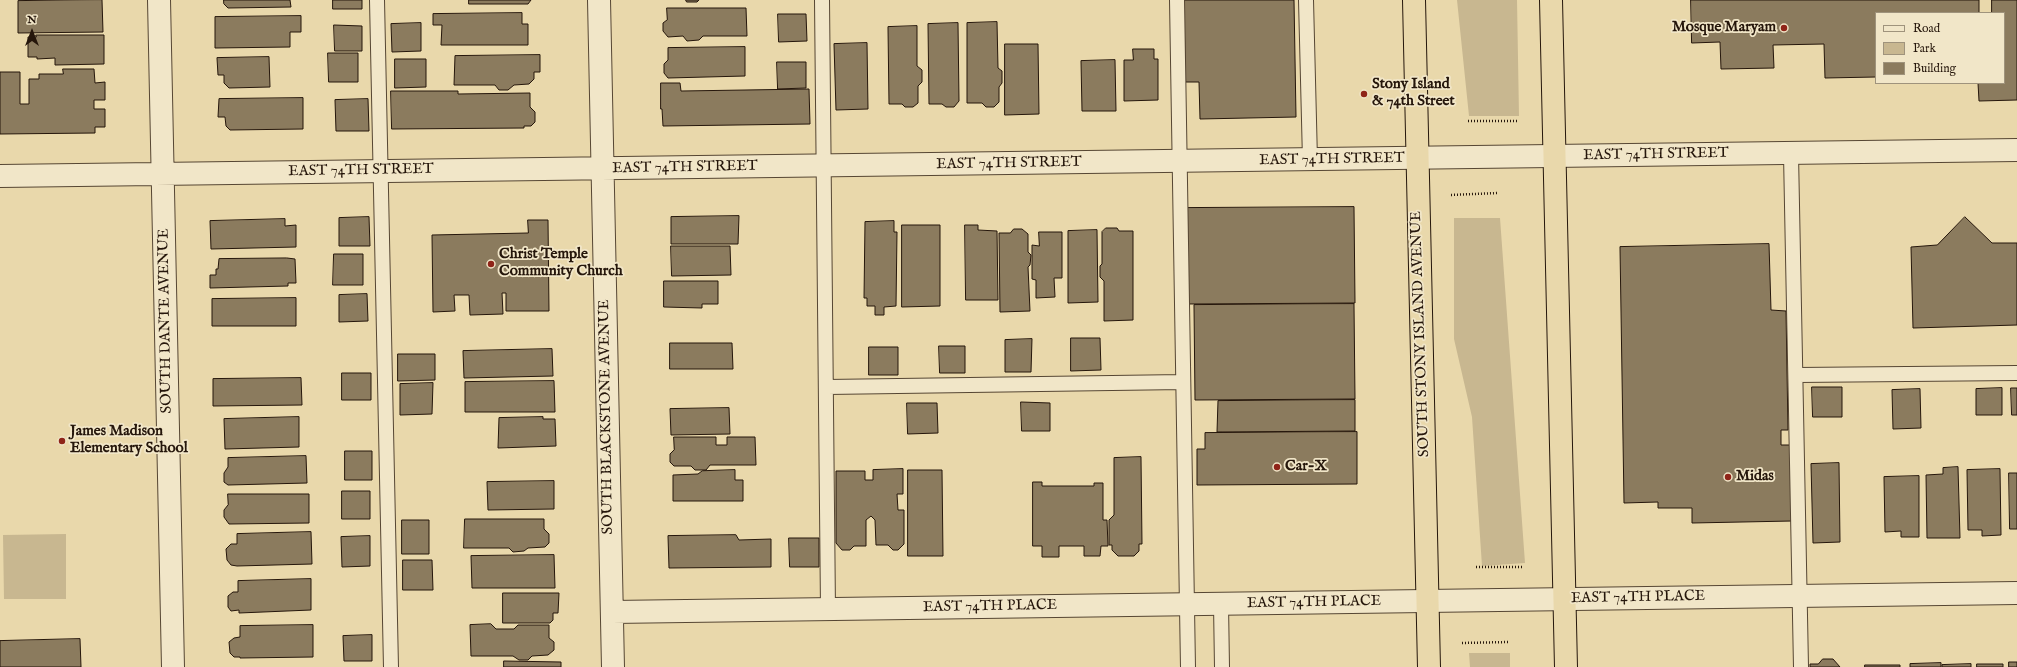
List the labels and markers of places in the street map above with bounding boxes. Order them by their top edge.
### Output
place label: Mosque Maryam [1672,19,1776,37]
marker: Mosque Maryam [1779,23,1789,33]
place label: Stony Island & 74th Street [1372,76,1455,111]
marker: Stony Island & 74th Street [1359,89,1369,99]
place label: Christ Temple Community Church [499,246,623,281]
marker: Christ Temple Community Church [486,259,496,269]
place label: James Madison Elementary School [70,423,188,458]
marker: James Madison Elementary School [57,436,67,446]
place label: Car-X [1285,458,1327,476]
marker: Car-X [1272,462,1282,472]
place label: Midas [1736,468,1774,486]
marker: Midas [1723,472,1733,482]

